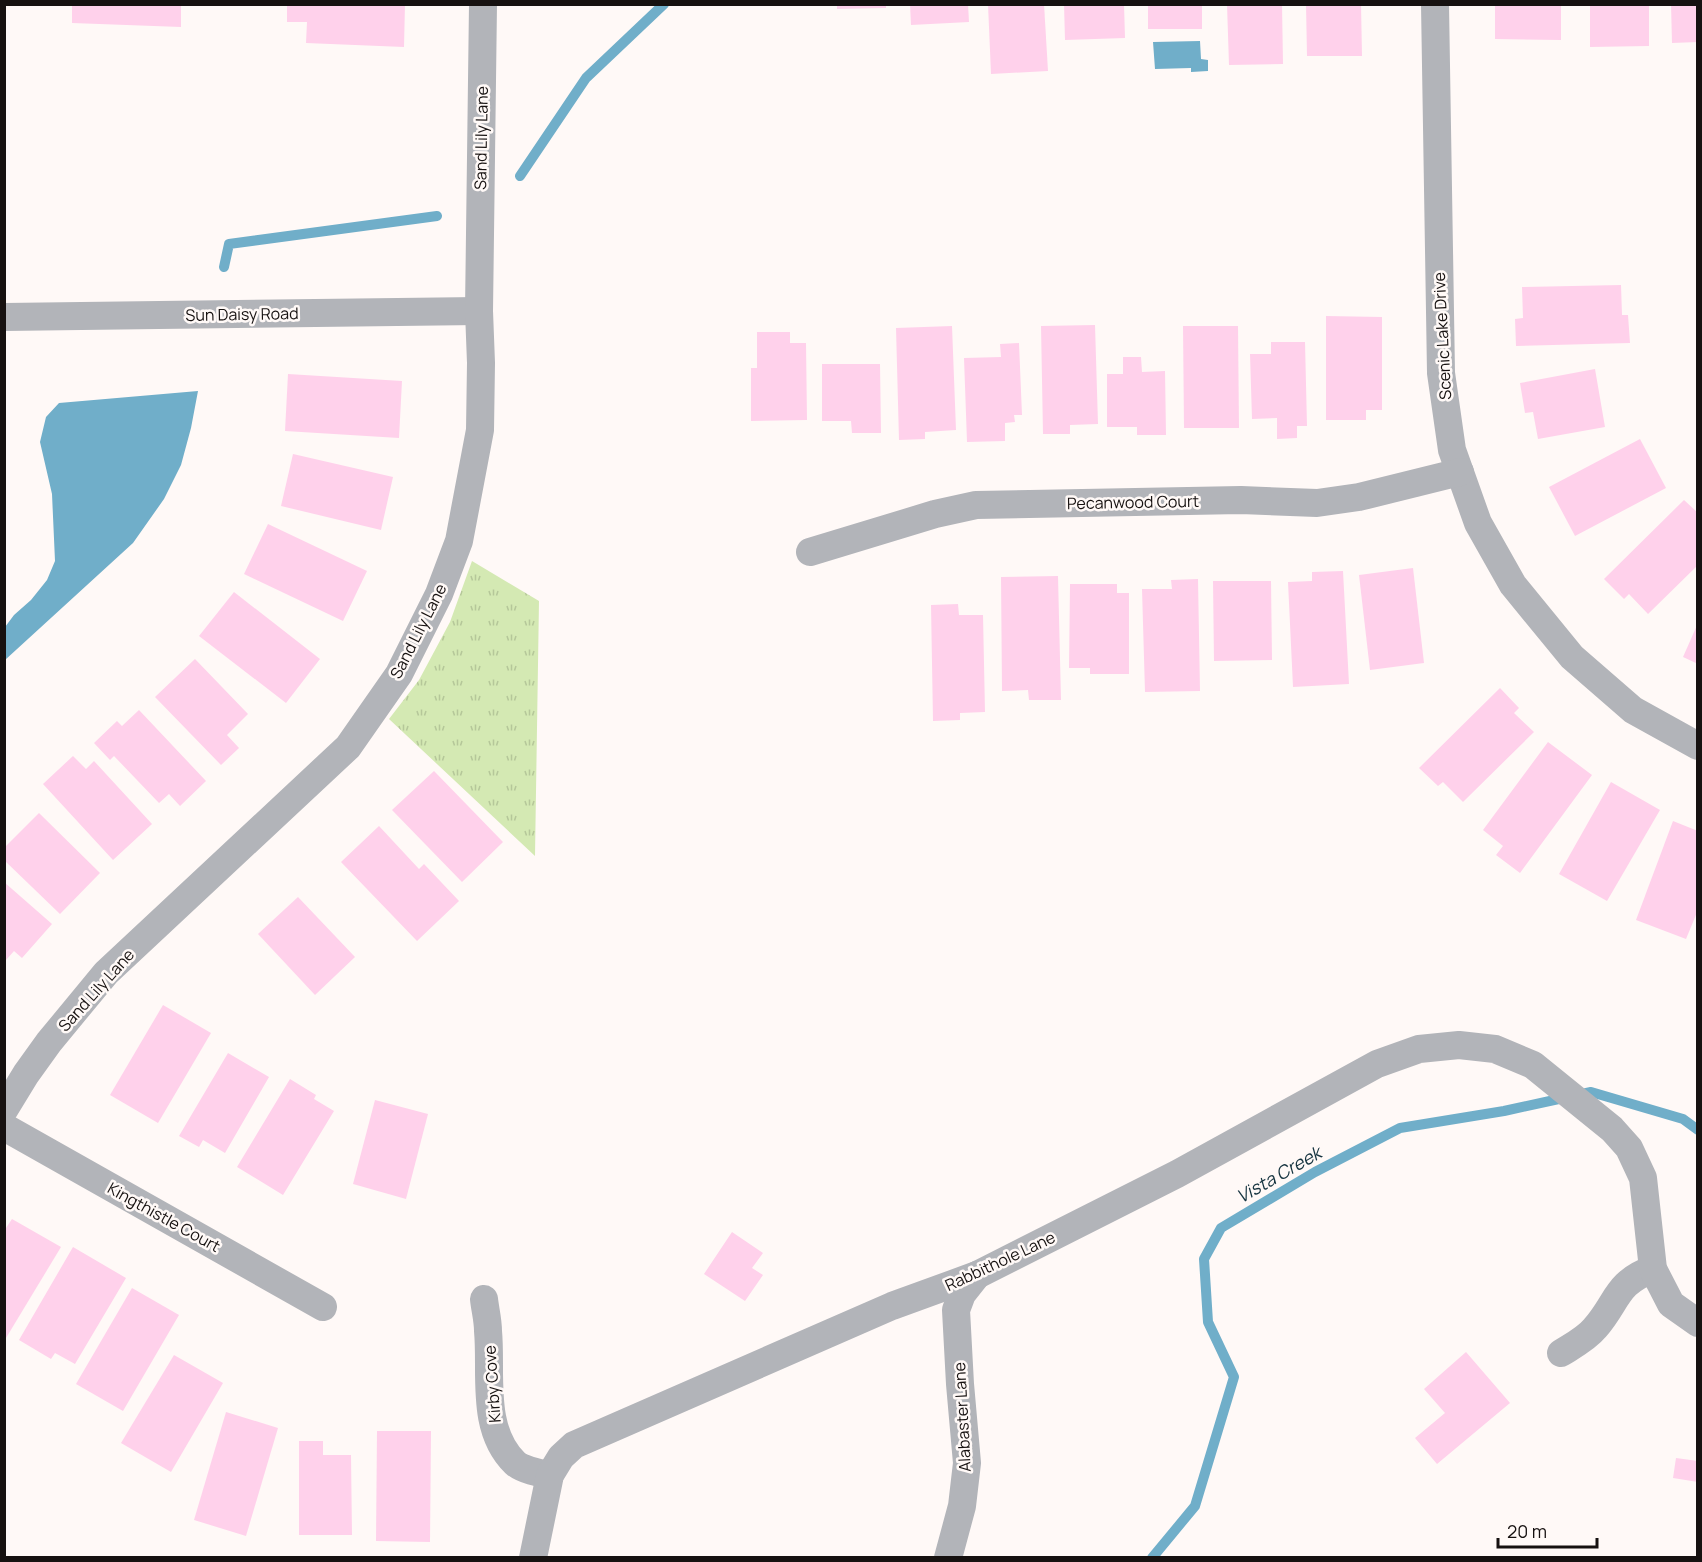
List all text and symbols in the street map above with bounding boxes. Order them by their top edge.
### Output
street label: Sand Lily Lane [469,86,493,190]
street label: Scenic Lake Drive [1428,272,1456,400]
street label: Sun Daisy Road [185,302,299,326]
street label: Pecanwood Court [1067,490,1199,514]
street label: Sand Lily Lane [385,580,451,682]
street label: Sand Lily Lane [53,944,139,1036]
water label: Vista Creek [1232,1139,1328,1208]
street label: Kingthistle Court [104,1177,224,1257]
street label: Rabbithole Lane [941,1226,1059,1296]
street label: Kirby Cove [478,1345,506,1423]
street label: Alabaster Lane [948,1362,976,1472]
scale bar [1498,1511,1597,1549]
text: 20 m [1507,1519,1547,1543]

